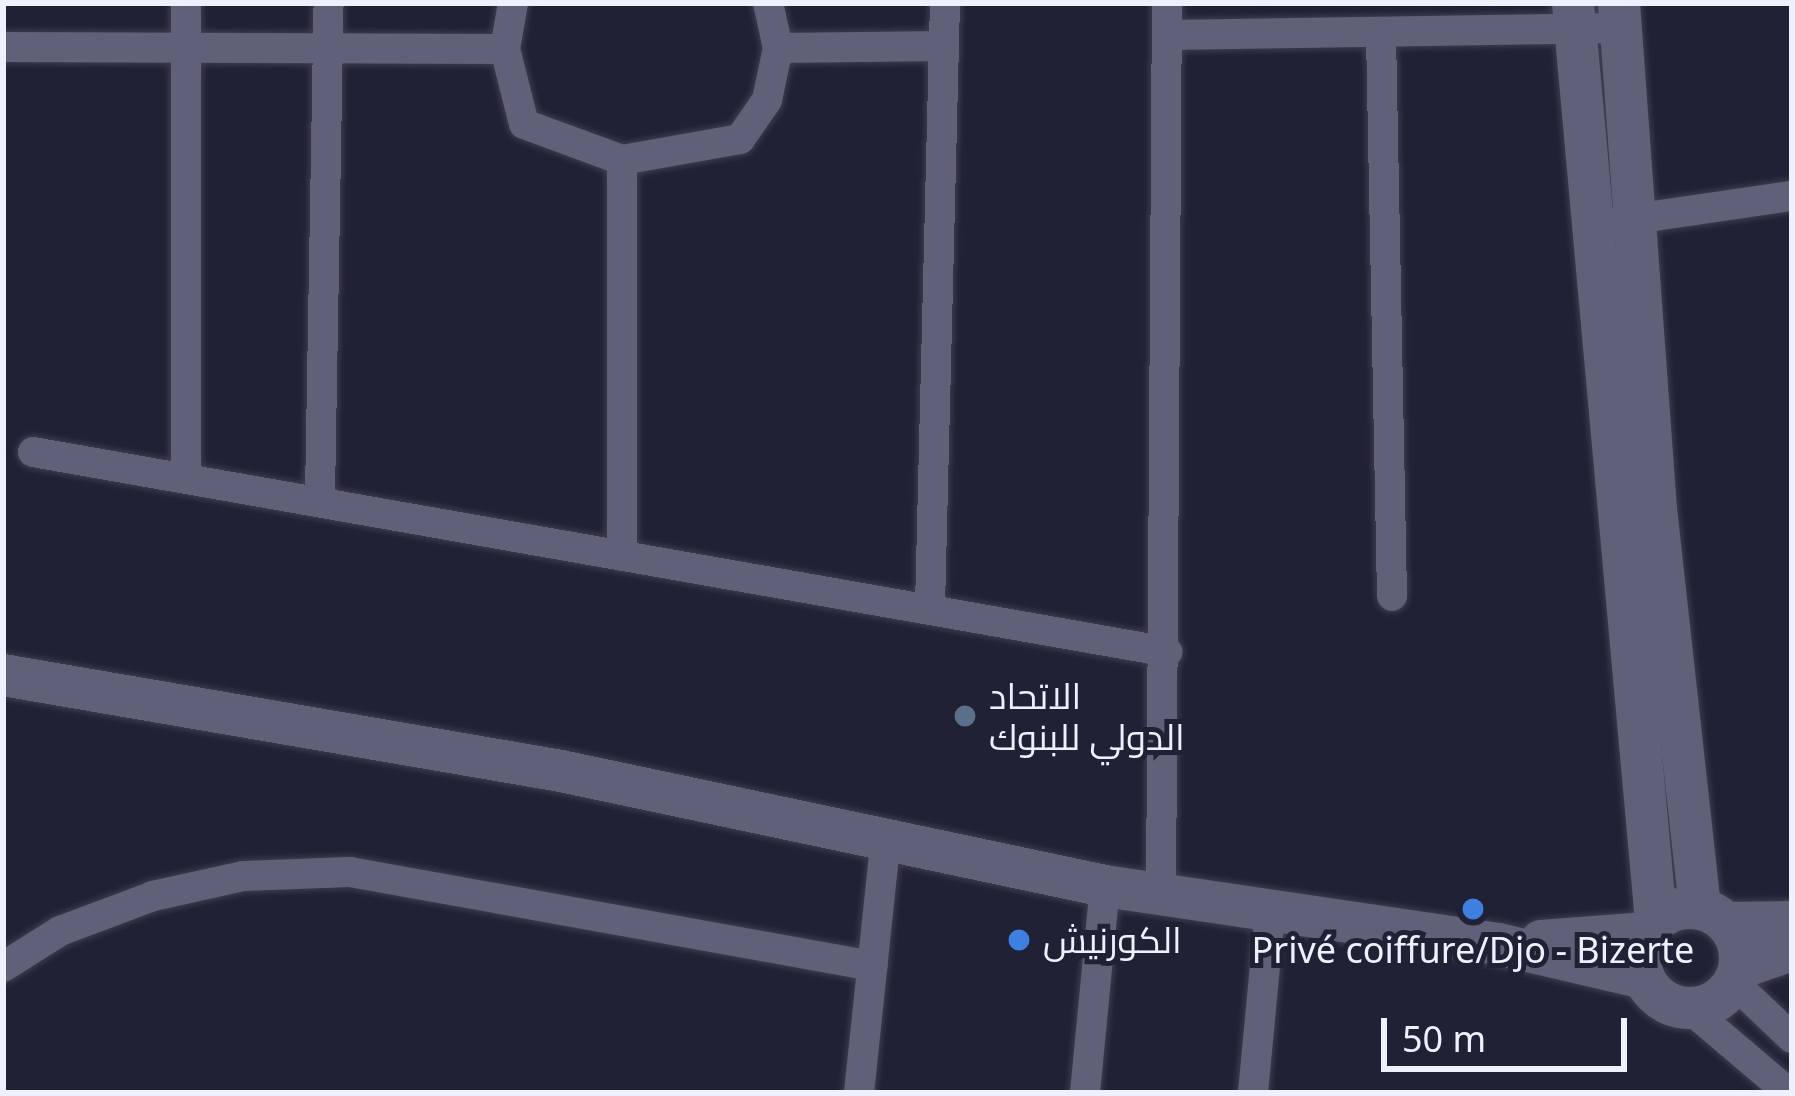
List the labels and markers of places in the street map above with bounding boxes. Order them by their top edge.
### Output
place label: الاتحاد الدولي للبنوك [989,673,1185,758]
marker: الاتحاد الدولي للبنوك [952,703,978,729]
marker: Privé coiffure/Djo - Bizerte [1460,896,1486,922]
place label: الكورنيش [1043,918,1182,962]
marker: الكورنيش [1006,927,1032,953]
place label: Privé coiffure/Djo - Bizerte [1252,928,1694,972]

